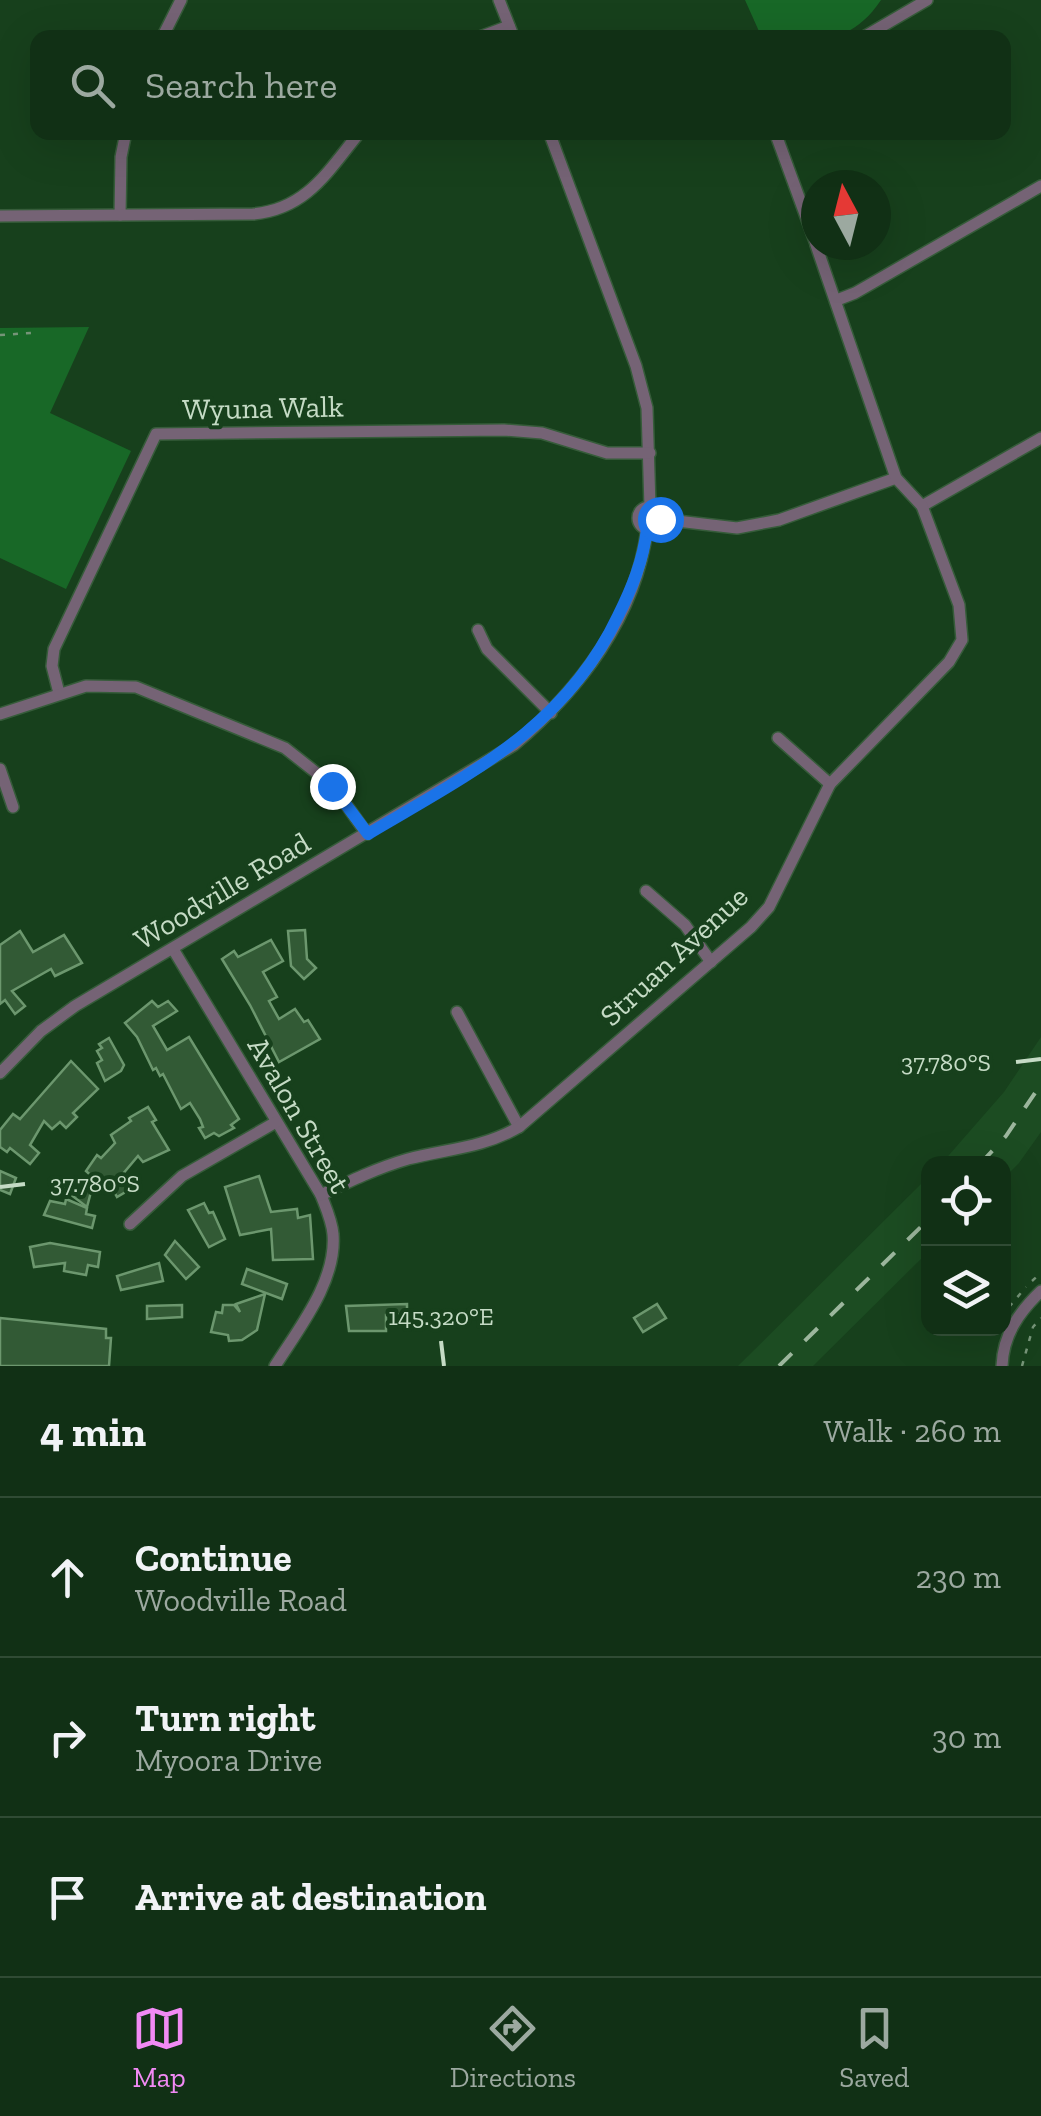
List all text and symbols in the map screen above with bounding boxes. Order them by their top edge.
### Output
search box [30,30,1011,140]
icon: search [65,58,120,113]
text: Search here [145,62,337,108]
north arrow [801,170,891,260]
street label: Wyuna Walk [182,389,344,427]
route start [638,497,684,543]
route end [310,764,356,810]
street label: Woodville Road [128,824,317,958]
street label: Struan Avenue [593,878,755,1034]
street label: Avalon Street [240,1031,358,1199]
text: 37.780°S [901,1047,991,1077]
map controls [921,1156,1011,1336]
button: locate [921,1156,1011,1246]
text: 37.780°S [50,1168,140,1198]
button: layers [921,1246,1011,1336]
text: 145.320°E [388,1301,494,1331]
text: 4 min [40,1406,146,1457]
text: Walk · 260 m [824,1412,1001,1450]
text: Continue [135,1535,292,1581]
icon: ahead [40,1550,95,1605]
text: 230 m [916,1558,1001,1596]
text: Woodville Road [135,1581,347,1619]
text: Turn right [135,1695,315,1741]
icon: right [40,1710,95,1765]
text: 30 m [932,1718,1001,1756]
text: Myoora Drive [135,1741,322,1779]
icon: arrive [40,1870,95,1925]
text: Arrive at destination [135,1874,486,1920]
tab: Map [132,2001,187,2094]
tab: Directions [450,2001,576,2094]
tab: Saved [839,2001,909,2094]

